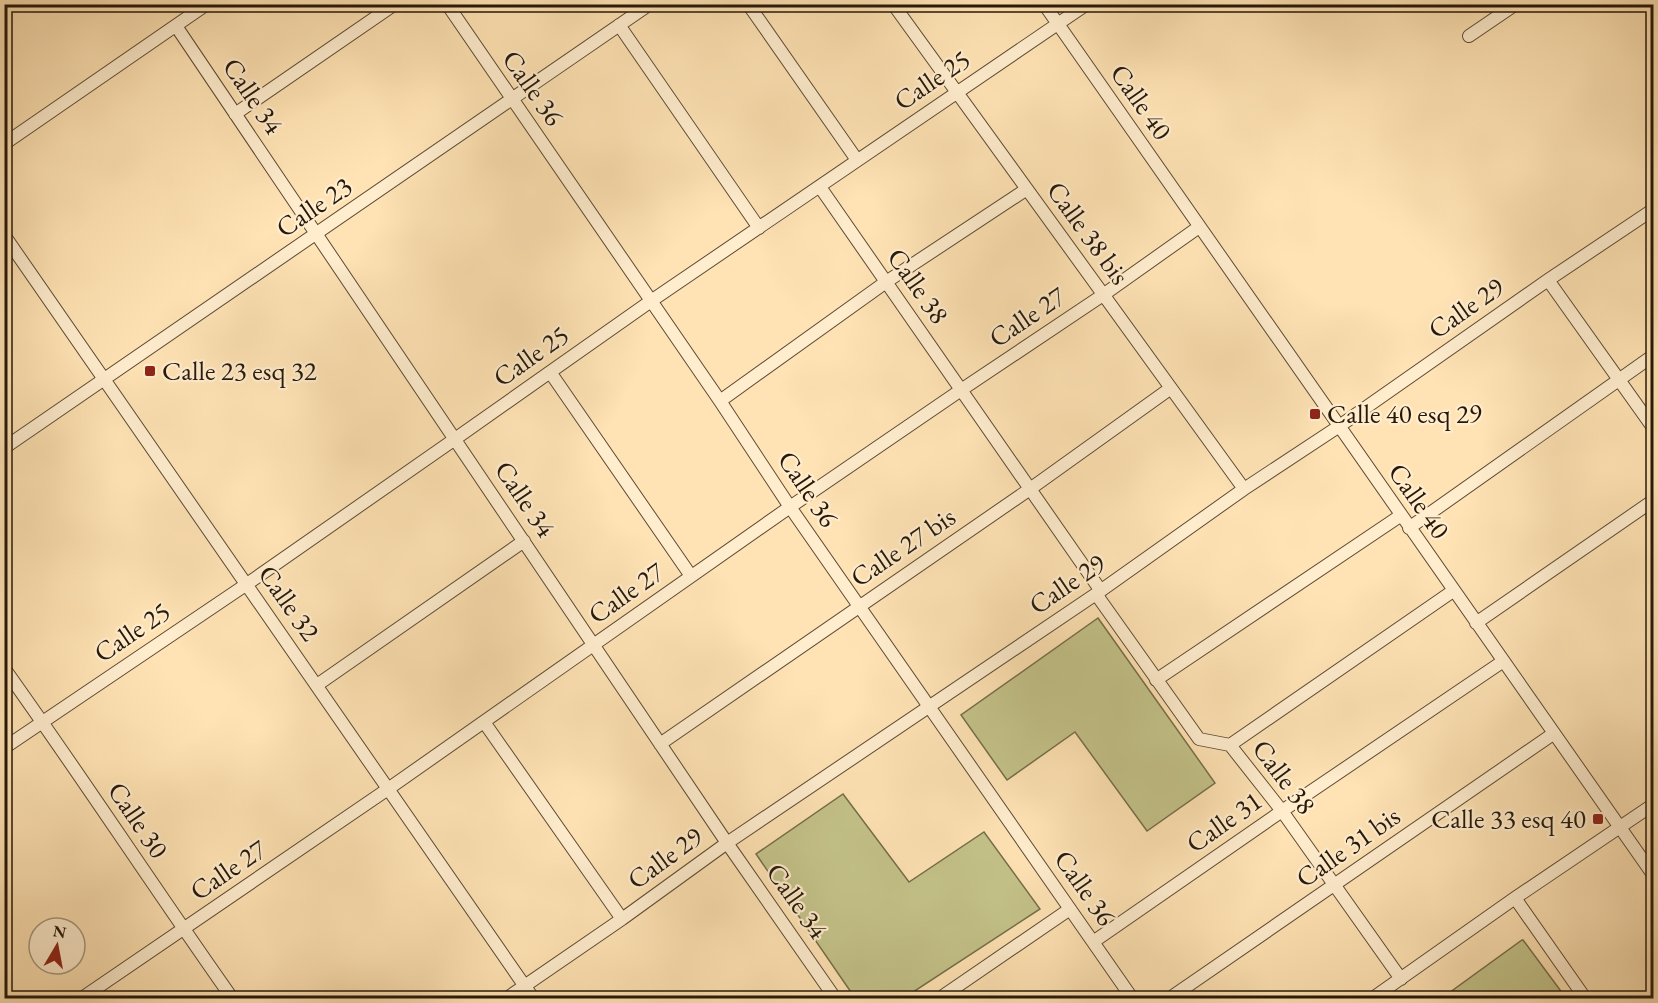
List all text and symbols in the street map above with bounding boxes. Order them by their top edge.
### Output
street label: Calle 25 [887,41,977,118]
street label: Calle 36 [495,43,572,132]
street label: Calle 34 [215,51,292,141]
street label: Calle 40 [1103,57,1180,146]
street label: Calle 23 [269,168,359,245]
street label: Calle 38 bis [1039,174,1138,291]
street label: Calle 38 [880,241,957,330]
street label: Calle 29 [1421,269,1510,346]
street label: Calle 27 [982,278,1072,355]
street label: Calle 25 [486,317,575,394]
place label: Calle 23 esq 32 [162,353,317,388]
marker: Calle 23 esq 32 [143,364,157,378]
place label: Calle 40 esq 29 [1327,396,1482,431]
marker: Calle 40 esq 29 [1308,407,1322,421]
street label: Calle 36 [770,444,847,534]
street label: Calle 34 [487,454,564,544]
street label: Calle 40 [1381,456,1458,545]
street label: Calle 27 bis [843,499,962,594]
street label: Calle 29 [1022,545,1112,622]
street label: Calle 27 [581,553,671,631]
street label: Calle 32 [251,558,328,647]
street label: Calle 25 [87,593,177,670]
street label: Calle 38 [1245,732,1324,821]
street label: Calle 30 [100,775,177,865]
street label: Calle 31 [1179,783,1268,860]
street label: Calle 31 bis [1289,798,1407,895]
place label: Calle 33 esq 40 [1431,801,1586,836]
marker: Calle 33 esq 40 [1591,812,1605,826]
street label: Calle 29 [620,819,709,897]
street label: Calle 27 [183,831,273,908]
street label: Calle 36 [1047,843,1124,932]
street label: Calle 34 [759,856,837,946]
north arrow [27,916,87,976]
text: N [51,920,68,943]

